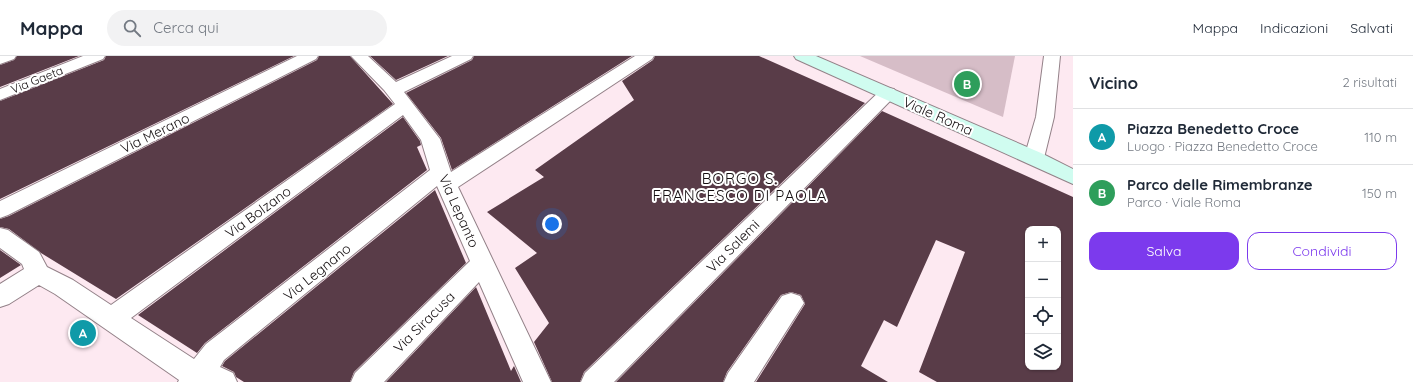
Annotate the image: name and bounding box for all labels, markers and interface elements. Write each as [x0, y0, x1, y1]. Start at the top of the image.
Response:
search box [107, 10, 387, 46]
text: Mappa [20, 16, 83, 40]
icon: search [121, 17, 143, 39]
text: Cerca qui [153, 18, 219, 37]
text: Mappa [1193, 19, 1238, 37]
text: Indicazioni [1260, 19, 1328, 37]
text: Salvati [1350, 19, 1393, 37]
street label: Via Gaeta [9, 62, 65, 97]
pin: B [954, 69, 980, 99]
text: Vicino [1089, 72, 1138, 93]
text: 2 risultati [1343, 74, 1397, 90]
street label: Viale Roma [900, 93, 976, 139]
street label: Via Merano [118, 109, 192, 157]
text: Piazza Benedetto Croce [1127, 119, 1299, 138]
text: A [1098, 129, 1106, 145]
text: 110 m [1364, 129, 1397, 145]
text: Luogo · Piazza Benedetto Croce [1127, 138, 1318, 154]
district label: BORGO S. FRANCESCO DI PAOLA [652, 169, 828, 205]
street label: Via Lepanto [435, 172, 483, 250]
text: Parco delle Rimembranze [1127, 175, 1313, 194]
street label: Via Bolzano [222, 182, 294, 242]
text: B [1098, 185, 1106, 201]
text: 150 m [1362, 185, 1397, 201]
text: Parco · Viale Roma [1127, 194, 1241, 210]
your location [542, 214, 562, 234]
street label: Via Salemi [703, 216, 763, 276]
map controls [1025, 226, 1061, 370]
button: + [1025, 226, 1061, 262]
button: Salva [1089, 232, 1239, 270]
button: Condividi [1247, 232, 1397, 270]
street label: Via Legnano [280, 239, 354, 305]
button: − [1025, 262, 1061, 298]
street label: Via Siracusa [390, 288, 458, 356]
button: locate [1025, 298, 1061, 334]
pin: A [70, 318, 96, 348]
button: layers [1025, 334, 1061, 370]

